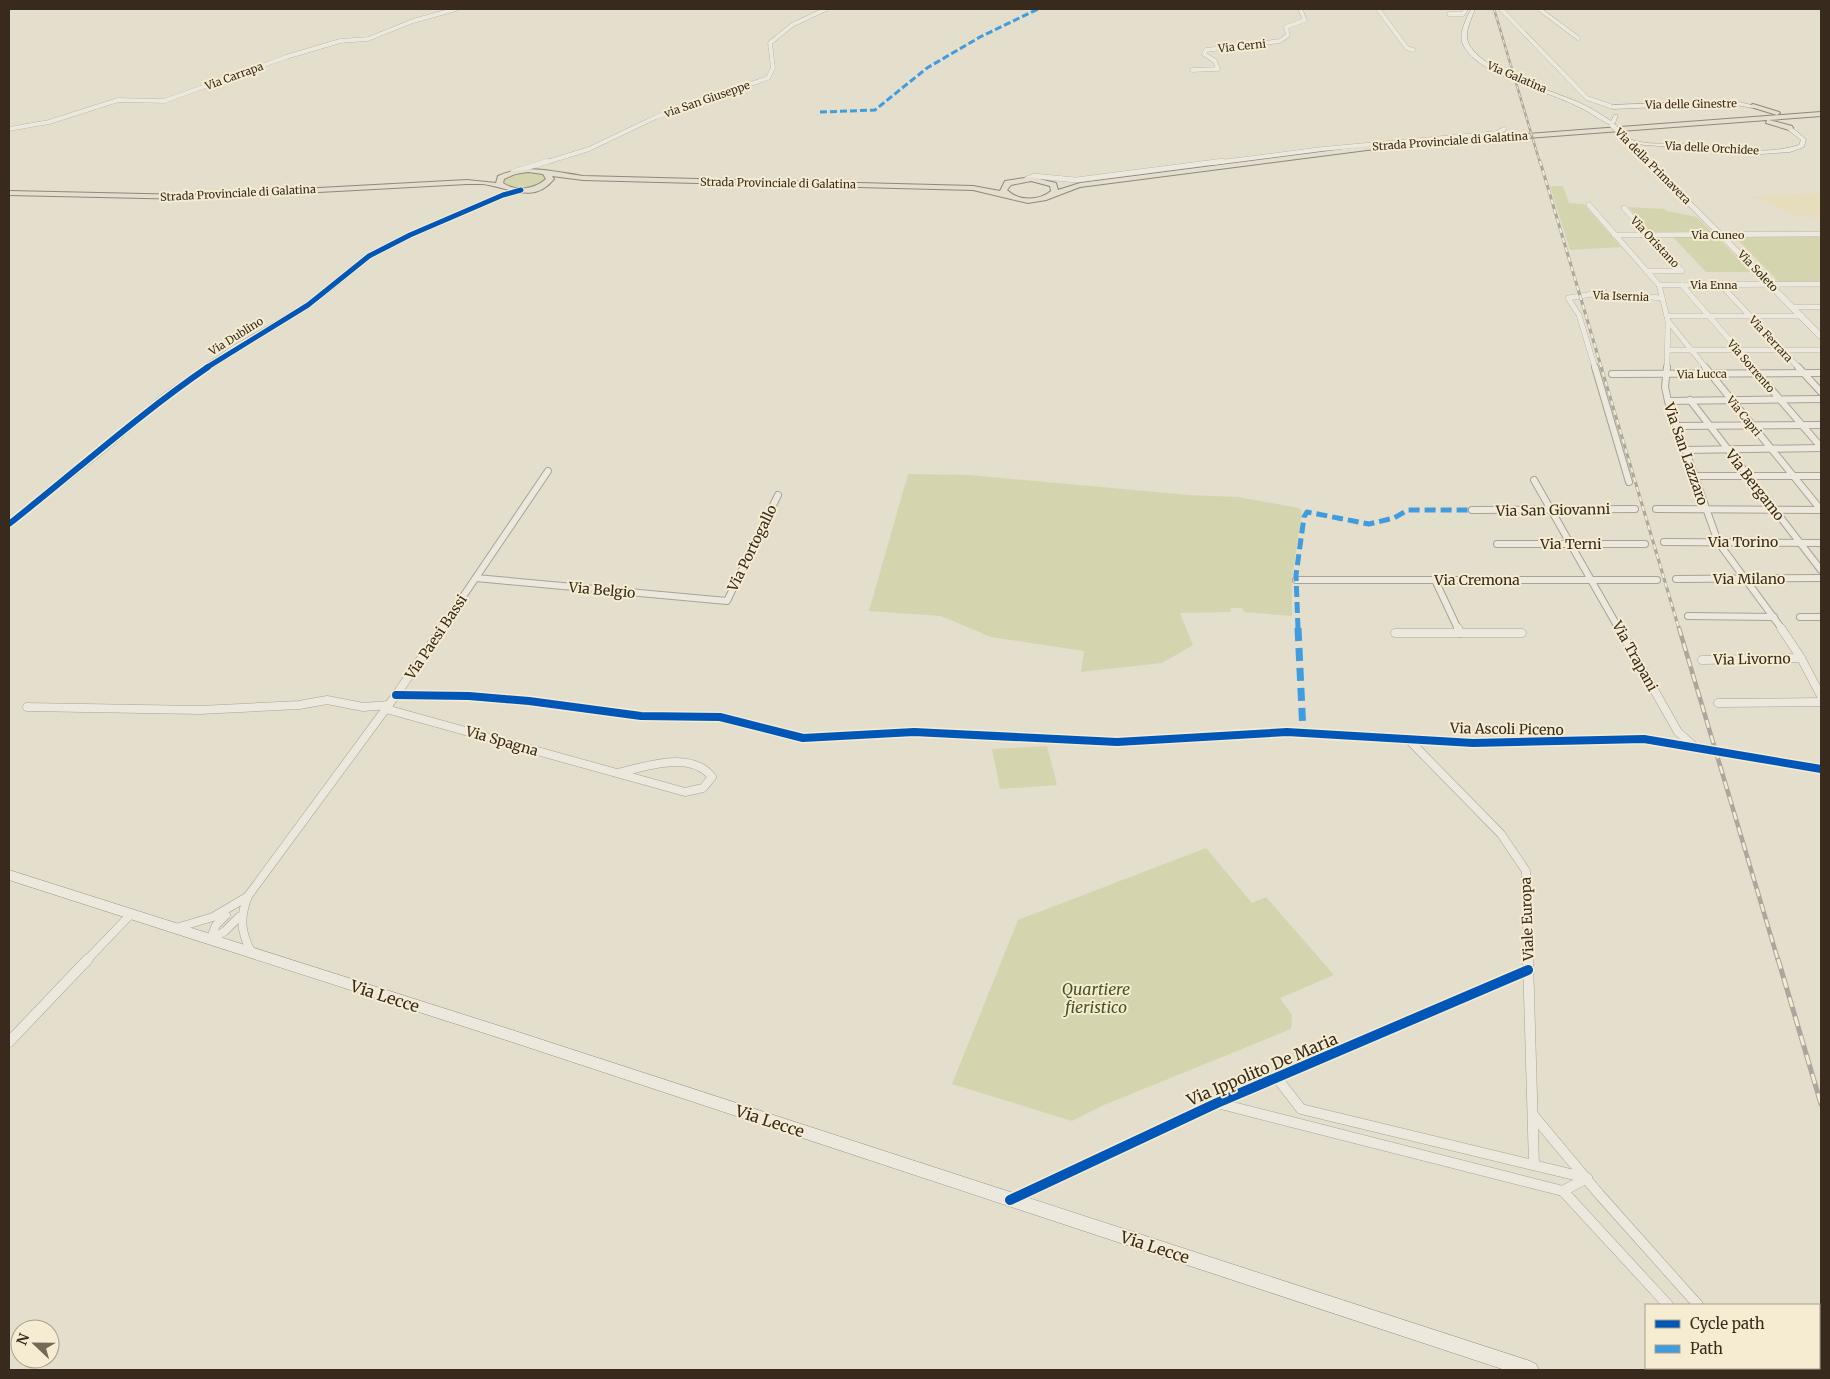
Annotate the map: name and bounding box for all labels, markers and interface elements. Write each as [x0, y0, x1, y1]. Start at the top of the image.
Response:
street label: Via Cerni [1216, 36, 1267, 56]
street label: Via Galatina [1484, 58, 1549, 96]
street label: Via Carrapa [202, 59, 265, 93]
street label: via San Giuseppe [661, 78, 752, 121]
street label: Via delle Ginestre [1644, 96, 1737, 112]
street label: Via della Primavera [1611, 124, 1694, 207]
street label: Strada Provinciale di Galatina [1372, 129, 1528, 153]
street label: Via delle Orchidee [1664, 138, 1760, 157]
street label: Strada Provinciale di Galatina [700, 175, 856, 191]
street label: Strada Provinciale di Galatina [160, 182, 316, 204]
street label: Via Oristano [1627, 213, 1683, 271]
street label: Via Cuneo [1691, 228, 1745, 242]
street label: Via Soleto [1734, 247, 1781, 295]
street label: Via Enna [1690, 278, 1737, 292]
street label: Via Isernia [1592, 288, 1649, 304]
street label: Via Ferrara [1745, 312, 1796, 365]
street label: Via Dublino [205, 313, 266, 359]
street label: Via Sorrento [1724, 336, 1778, 396]
street label: Via Lucca [1676, 367, 1727, 381]
street label: Via Capri [1723, 392, 1765, 439]
street label: Via San Lazzaro [1660, 400, 1712, 508]
street label: Via Bergamo [1721, 445, 1788, 524]
street label: Via San Giovanni [1495, 500, 1611, 520]
street label: Via Portogallo [723, 502, 781, 595]
street label: Via Torino [1707, 533, 1778, 551]
street label: Via Terni [1539, 535, 1602, 553]
street label: Via Milano [1712, 570, 1785, 588]
street label: Via Cremona [1433, 571, 1520, 589]
street label: Via Belgio [567, 578, 636, 602]
street label: Via Paesi Bassi [400, 591, 471, 684]
street label: Via Trapani [1608, 617, 1662, 695]
street label: Via Livorno [1712, 649, 1791, 669]
street label: Via Ascoli Piceno [1449, 719, 1564, 739]
street label: Via Spagna [463, 722, 541, 760]
street label: Viale Europa [1517, 876, 1537, 962]
street label: Via Lecce [347, 975, 422, 1016]
park label: Quartiere fieristico [1062, 979, 1130, 1017]
street label: Via Ippolito De Maria [1183, 1028, 1341, 1110]
street label: Via Lecce [732, 1100, 807, 1141]
street label: Via Lecce [1117, 1226, 1192, 1267]
legend [1645, 1304, 1820, 1369]
text: Cycle path [1690, 1314, 1765, 1333]
north arrow [10, 1319, 60, 1369]
text: N [13, 1331, 33, 1348]
text: Path [1690, 1339, 1723, 1358]

